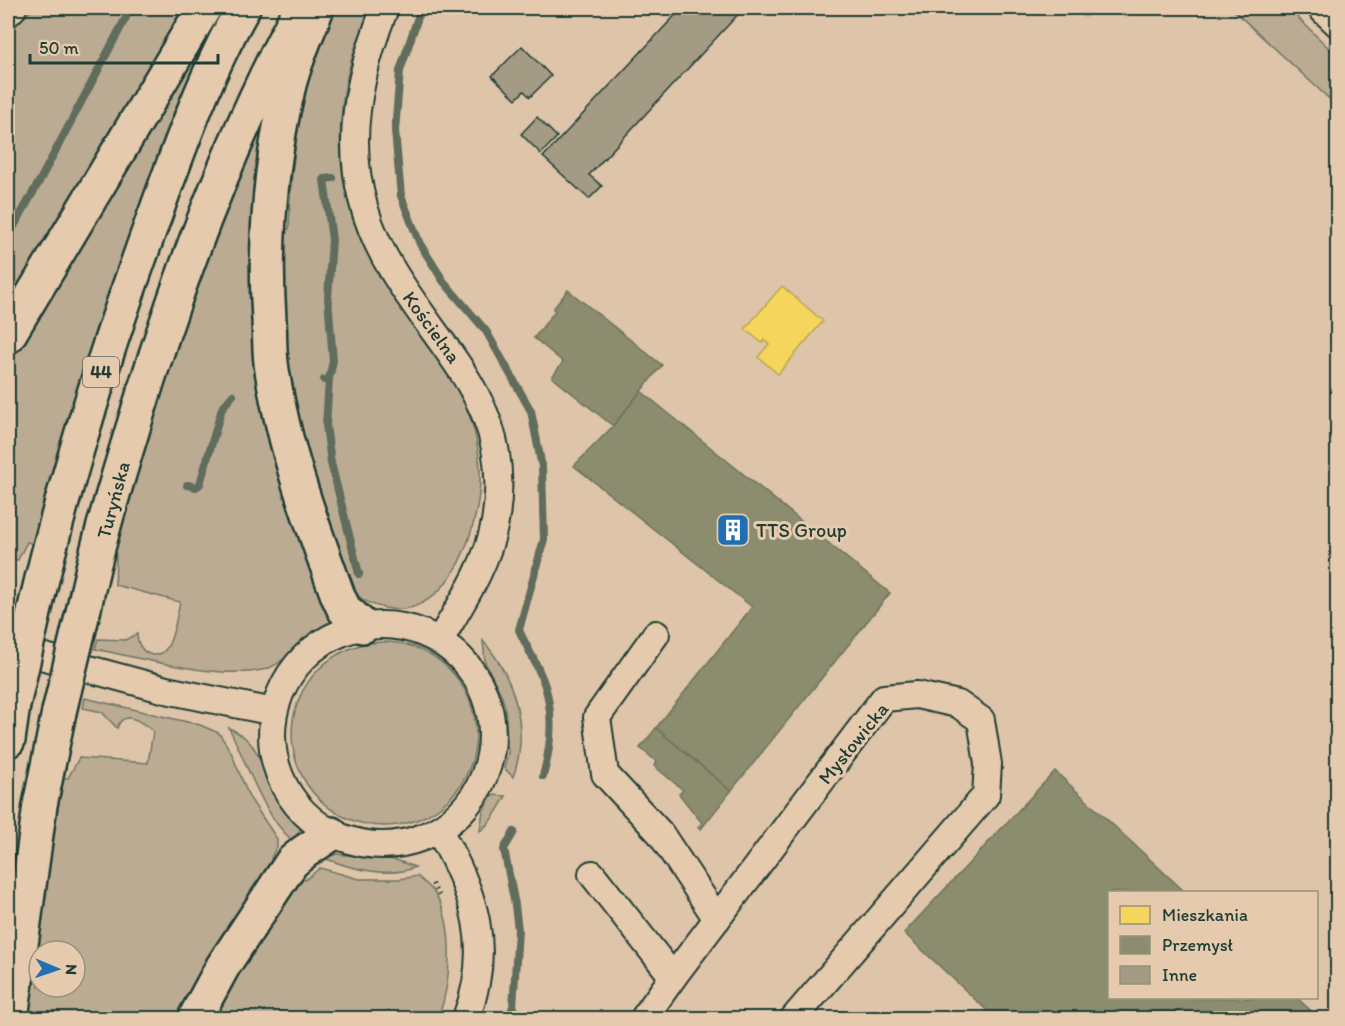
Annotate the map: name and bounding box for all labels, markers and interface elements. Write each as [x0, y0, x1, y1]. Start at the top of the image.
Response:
scale bar [30, 27, 218, 65]
text: 50 m [39, 37, 79, 59]
street label: Kościelna [398, 286, 467, 368]
road number: 44 [83, 357, 119, 387]
street label: Turyńska [91, 459, 135, 541]
building icon: TTS Group [715, 512, 751, 548]
place label: TTS Group [756, 518, 847, 542]
street label: Mysłowicka [813, 697, 894, 789]
legend [1108, 891, 1318, 999]
text: Mieszkania [1162, 904, 1248, 926]
text: Przemysł [1162, 934, 1233, 956]
north arrow [27, 939, 87, 999]
text: N [62, 964, 81, 975]
text: Inne [1162, 964, 1197, 986]

